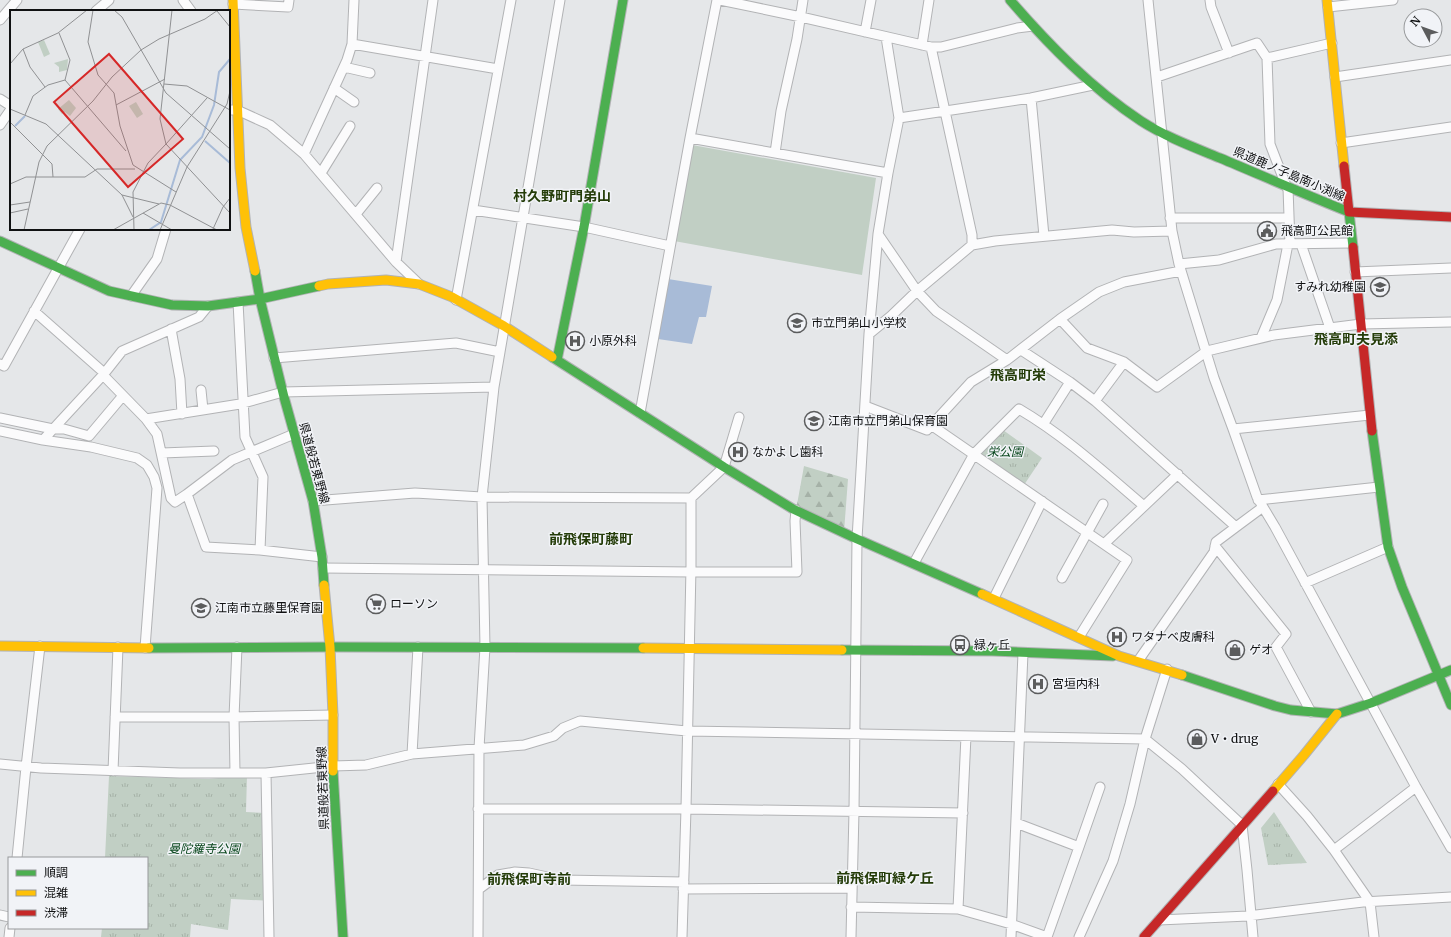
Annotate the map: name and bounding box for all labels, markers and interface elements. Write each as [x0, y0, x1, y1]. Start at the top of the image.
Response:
north arrow [1403, 8, 1443, 48]
inset map [10, 10, 230, 230]
text: N [1407, 13, 1424, 29]
street label: 県道鹿ノ子島南小渕線 [1231, 143, 1347, 204]
district label: 村久野町門弟山 [513, 187, 611, 205]
public building icon: 飛高町公民館 [1256, 220, 1278, 242]
place label: 飛高町公民館 [1281, 223, 1353, 238]
school or university icon: すみれ幼稚園 [1369, 276, 1391, 298]
place label: すみれ幼稚園 [1294, 279, 1366, 294]
school or university icon: 市立門弟山小学校 [786, 312, 808, 334]
place label: 市立門弟山小学校 [811, 315, 907, 330]
hospital icon: 小原外科 [564, 330, 586, 352]
district label: 飛高町夫見添 [1314, 330, 1398, 348]
place label: 小原外科 [589, 333, 637, 348]
district label: 飛高町栄 [990, 366, 1046, 384]
school or university icon: 江南市立門弟山保育園 [803, 410, 825, 432]
place label: 江南市立門弟山保育園 [828, 413, 948, 428]
street label: 県道般若東野線 [296, 420, 333, 505]
hospital icon: なかよし歯科 [727, 441, 749, 463]
place label: なかよし歯科 [752, 444, 823, 459]
park label: 栄公園 [987, 444, 1025, 459]
district label: 前飛保町藤町 [549, 530, 633, 548]
supermarket icon: ローソン [365, 593, 387, 615]
place label: ローソン [390, 596, 438, 611]
school or university icon: 江南市立藤里保育園 [190, 597, 212, 619]
place label: 江南市立藤里保育園 [215, 600, 323, 615]
hospital icon: ワタナベ皮膚科 [1106, 626, 1128, 648]
place label: ワタナベ皮膚科 [1131, 629, 1215, 644]
bus stop icon: 緑ヶ丘 [949, 634, 971, 656]
place label: 緑ヶ丘 [974, 637, 1010, 652]
shop icon: ゲオ [1224, 639, 1246, 661]
place label: ゲオ [1249, 642, 1273, 657]
hospital icon: 宮垣内科 [1027, 673, 1049, 695]
place label: 宮垣内科 [1052, 676, 1100, 691]
shop icon: V・drug [1186, 728, 1208, 750]
place label: V・drug [1210, 731, 1259, 746]
street label: 県道般若東野線 [314, 746, 331, 830]
park label: 曼陀羅寺公園 [168, 841, 242, 856]
legend [8, 857, 148, 929]
text: 順調 [44, 865, 68, 880]
district label: 前飛保町緑ケ丘 [836, 869, 934, 887]
district label: 前飛保町寺前 [487, 870, 571, 888]
text: 混雑 [44, 885, 68, 900]
text: 渋滞 [44, 905, 68, 920]

